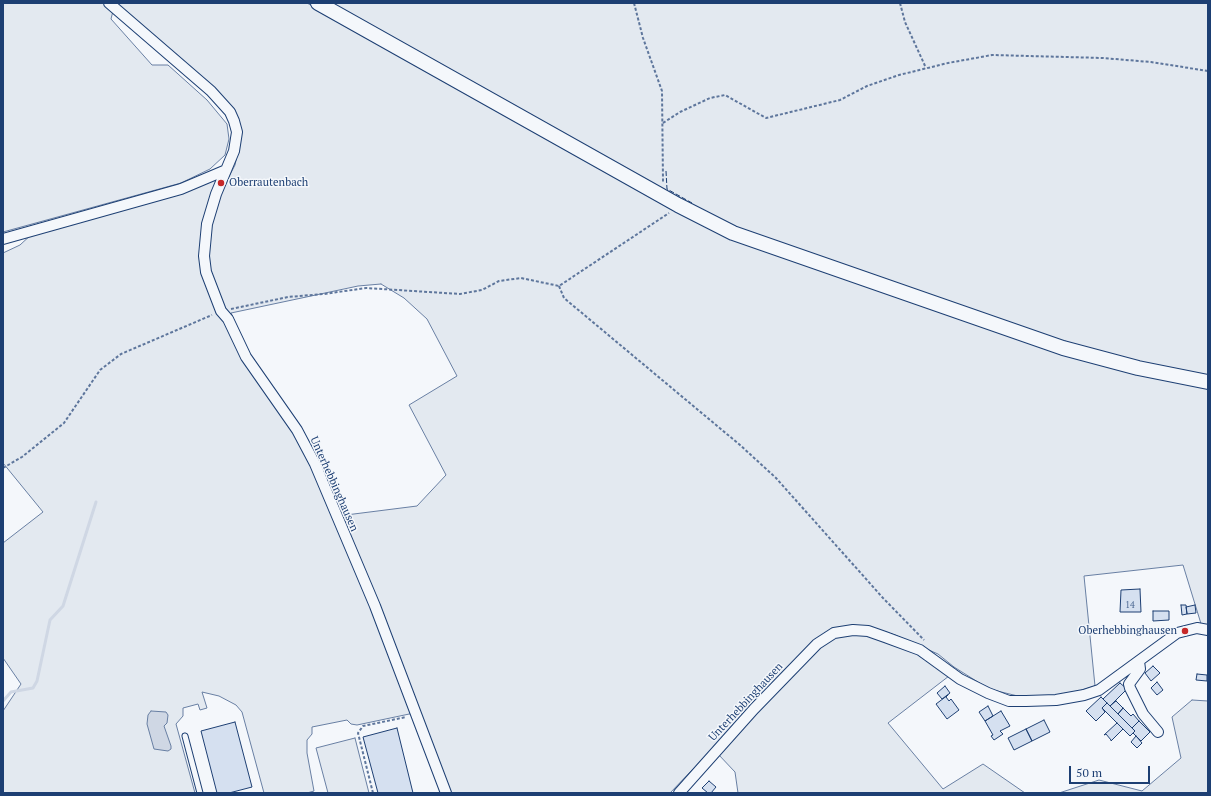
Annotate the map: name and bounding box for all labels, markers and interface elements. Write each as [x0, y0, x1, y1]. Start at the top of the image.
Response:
place label: Oberrautenbach [229, 176, 308, 190]
marker: Oberrautenbach [216, 178, 226, 188]
street label: Unterhebbinghausen [307, 434, 361, 534]
house number: 14 [1125, 600, 1135, 610]
place label: Oberhebbinghausen [1078, 624, 1177, 638]
marker: Oberhebbinghausen [1180, 626, 1190, 636]
street label: Unterhebbinghausen [706, 660, 786, 744]
scale bar [1071, 758, 1152, 784]
text: 50 m [1076, 765, 1102, 780]

